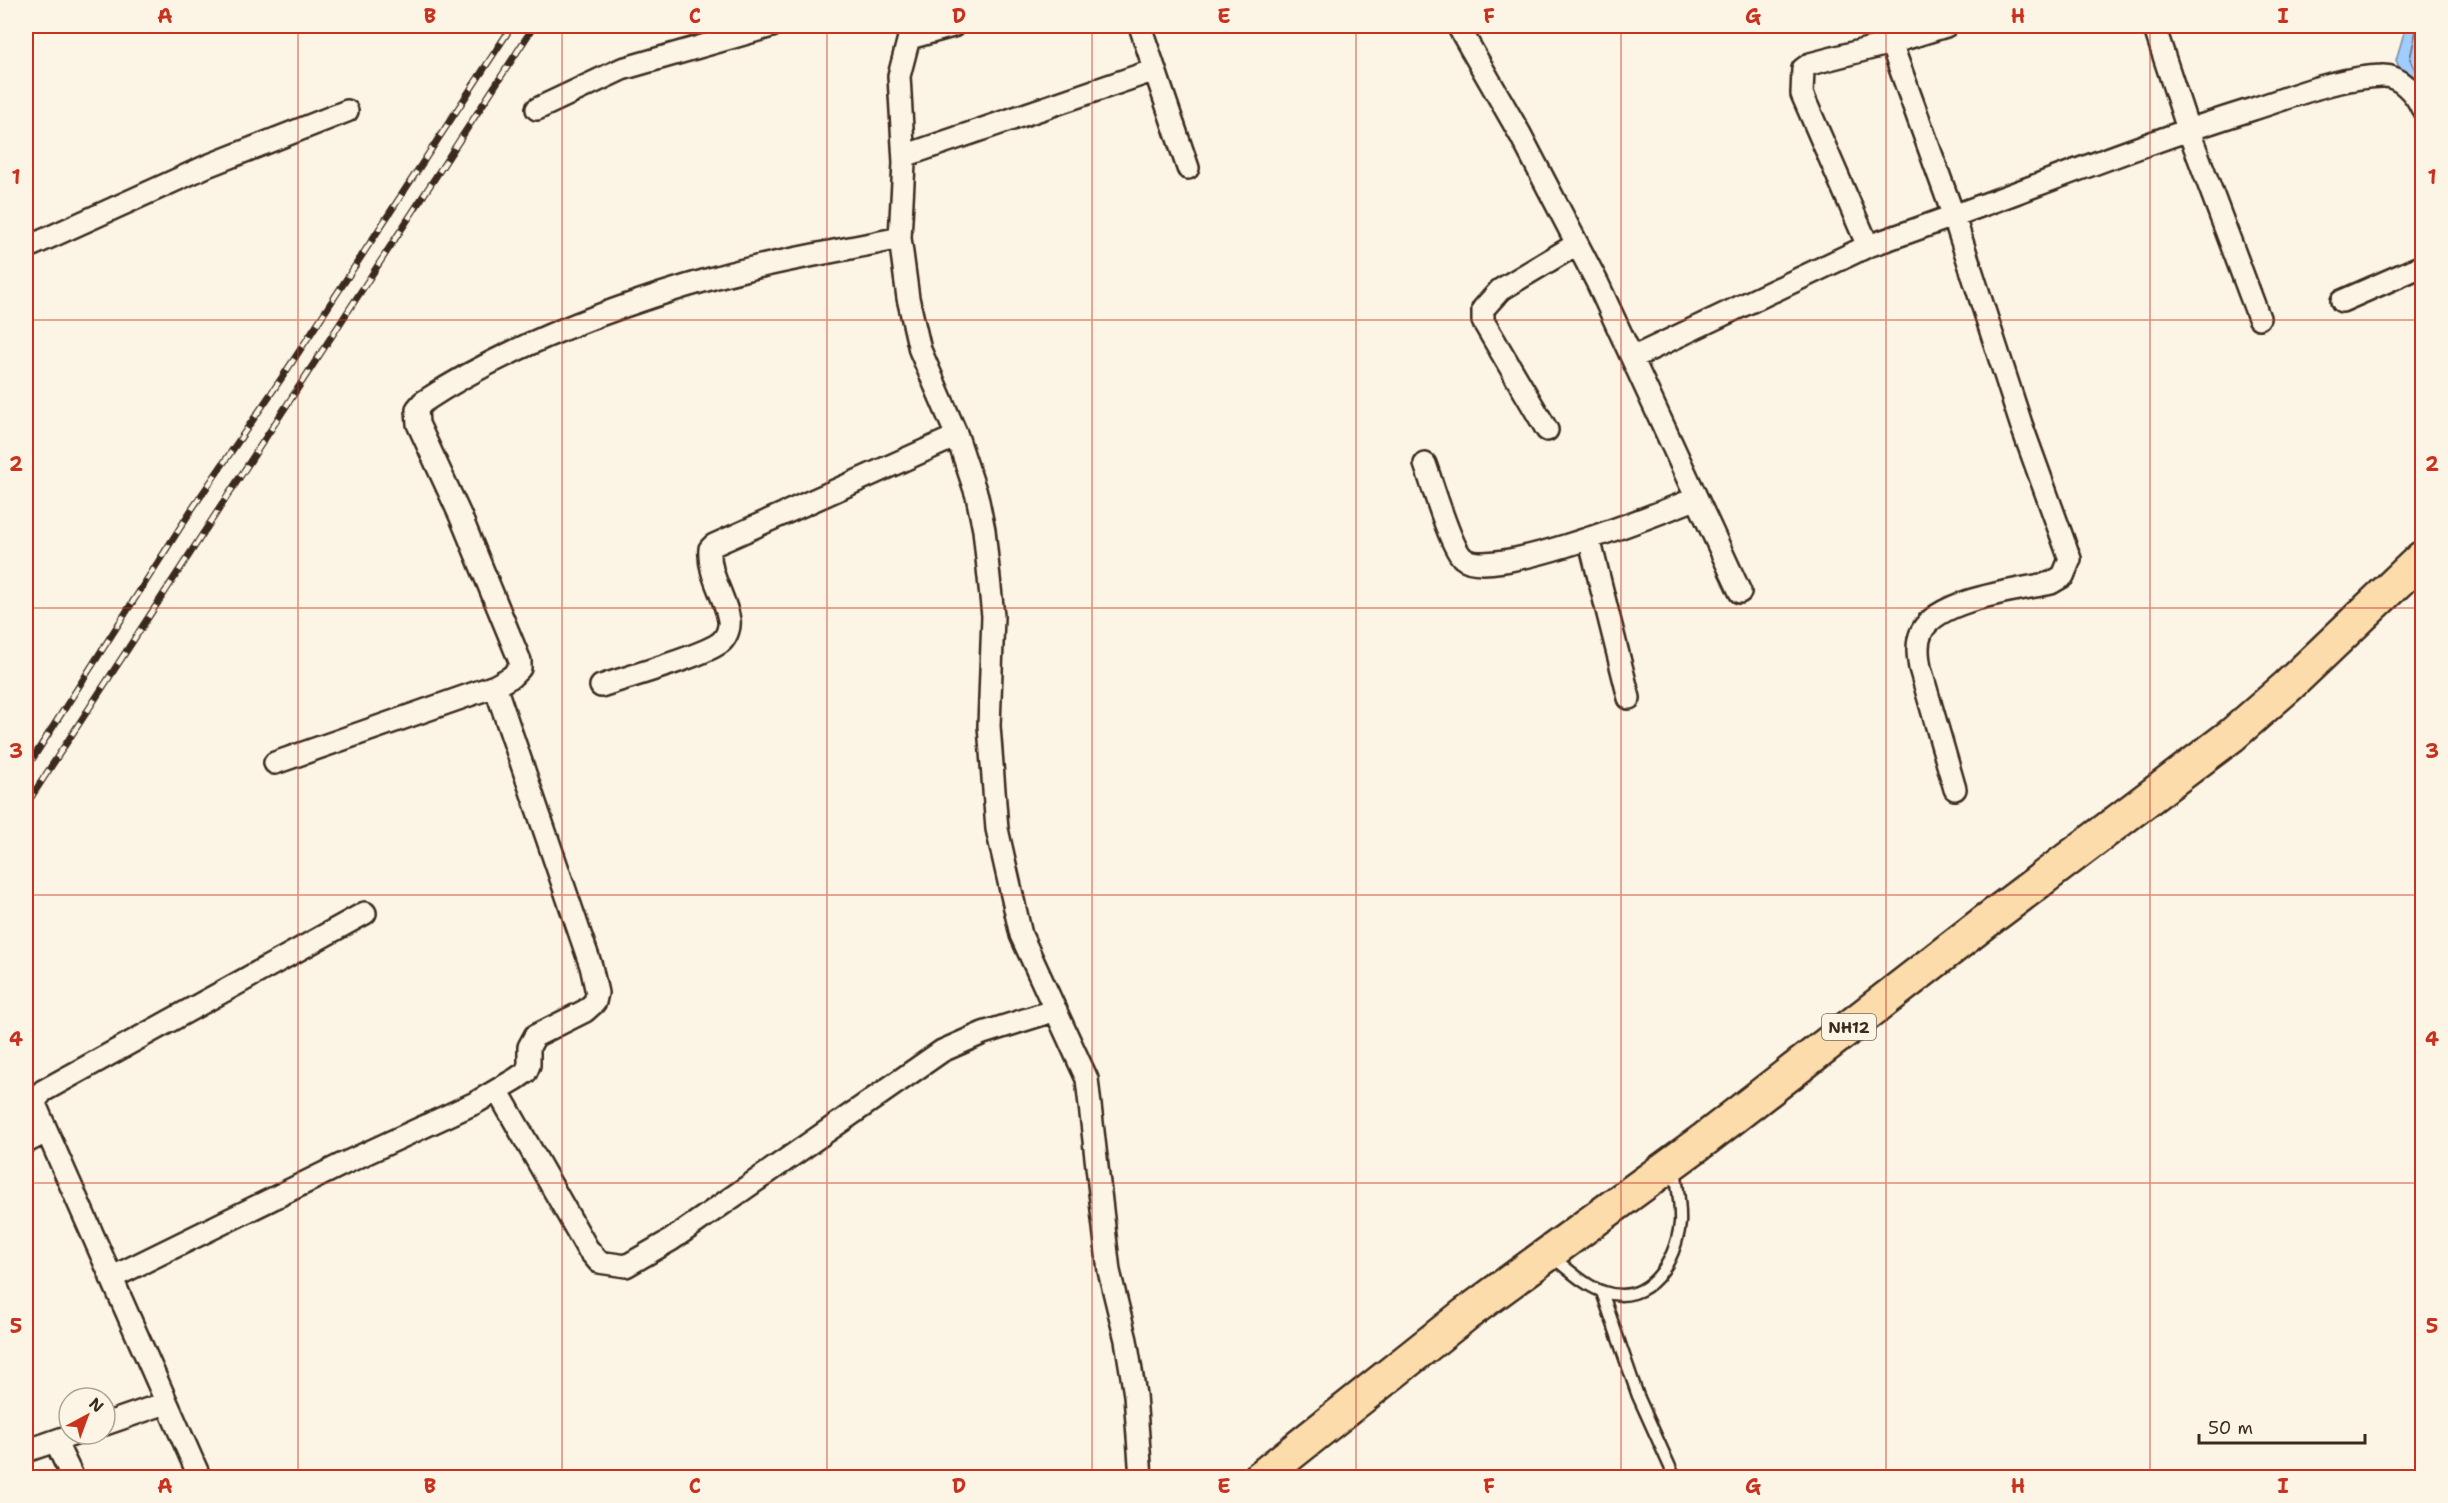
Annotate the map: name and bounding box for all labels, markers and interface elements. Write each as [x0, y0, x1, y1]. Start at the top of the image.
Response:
text: A [157, 3, 173, 29]
text: B [424, 3, 436, 29]
text: C [689, 3, 701, 29]
text: D [952, 3, 966, 29]
text: E [1217, 3, 1231, 29]
text: F [1483, 3, 1495, 29]
text: G [1745, 3, 1761, 29]
text: H [2011, 3, 2025, 29]
text: I [2277, 3, 2289, 29]
text: 1 [11, 164, 21, 190]
text: 1 [2427, 164, 2437, 190]
text: 2 [9, 451, 23, 477]
text: 2 [2425, 451, 2439, 477]
text: 3 [9, 738, 23, 764]
text: 3 [2425, 738, 2439, 764]
road number: NH12 [1822, 1014, 1876, 1040]
text: 4 [9, 1026, 23, 1052]
text: 4 [2425, 1026, 2439, 1052]
text: 5 [10, 1313, 22, 1339]
text: 5 [2426, 1313, 2438, 1339]
north arrow [57, 1386, 117, 1446]
text: N [85, 1393, 108, 1417]
scale bar [2199, 1407, 2366, 1445]
text: 50 m [2208, 1416, 2253, 1440]
text: A [157, 1473, 173, 1499]
text: B [424, 1473, 436, 1499]
text: C [689, 1473, 701, 1499]
text: D [952, 1473, 966, 1499]
text: E [1217, 1473, 1231, 1499]
text: F [1483, 1473, 1495, 1499]
text: G [1745, 1473, 1761, 1499]
text: H [2011, 1473, 2025, 1499]
text: I [2277, 1473, 2289, 1499]

